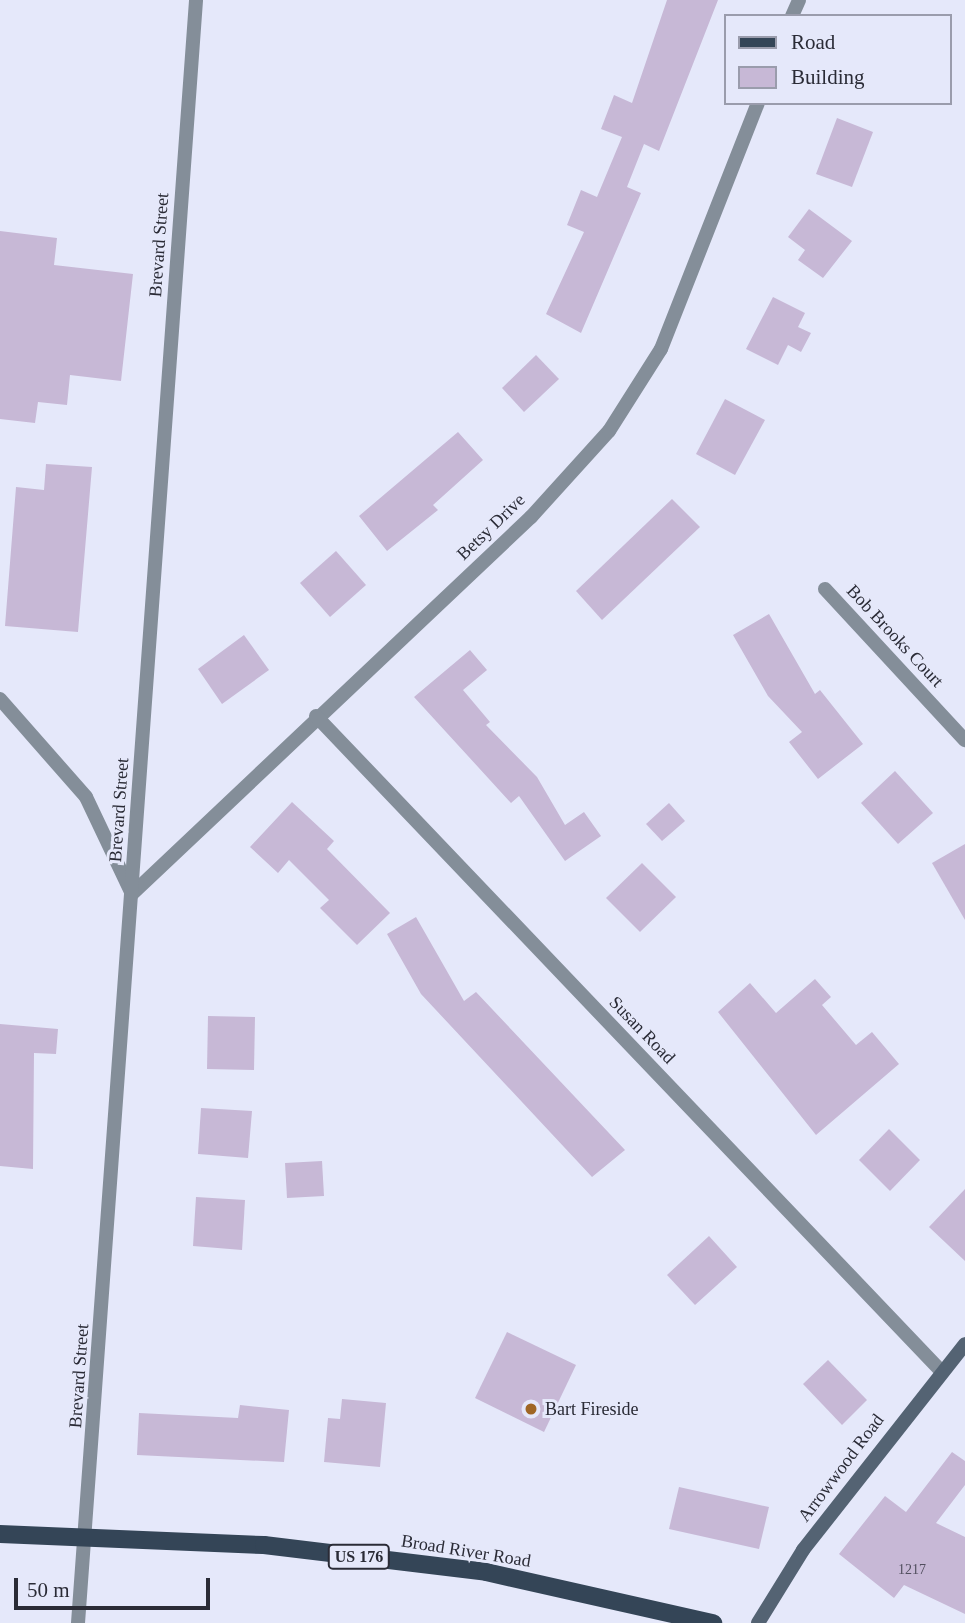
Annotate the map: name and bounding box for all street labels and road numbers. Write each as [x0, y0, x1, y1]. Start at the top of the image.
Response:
street label: Brevard Street [145, 192, 173, 298]
street label: Betsy Drive [452, 489, 530, 565]
street label: Bob Brooks Court [842, 580, 948, 692]
street label: Brevard Street [105, 757, 133, 863]
street label: Susan Road [605, 992, 679, 1068]
street label: Brevard Street [65, 1323, 93, 1429]
street label: Arrowwood Road [793, 1410, 889, 1526]
street label: Broad River Road [400, 1530, 532, 1572]
road number: US 176 [328, 1544, 390, 1569]

